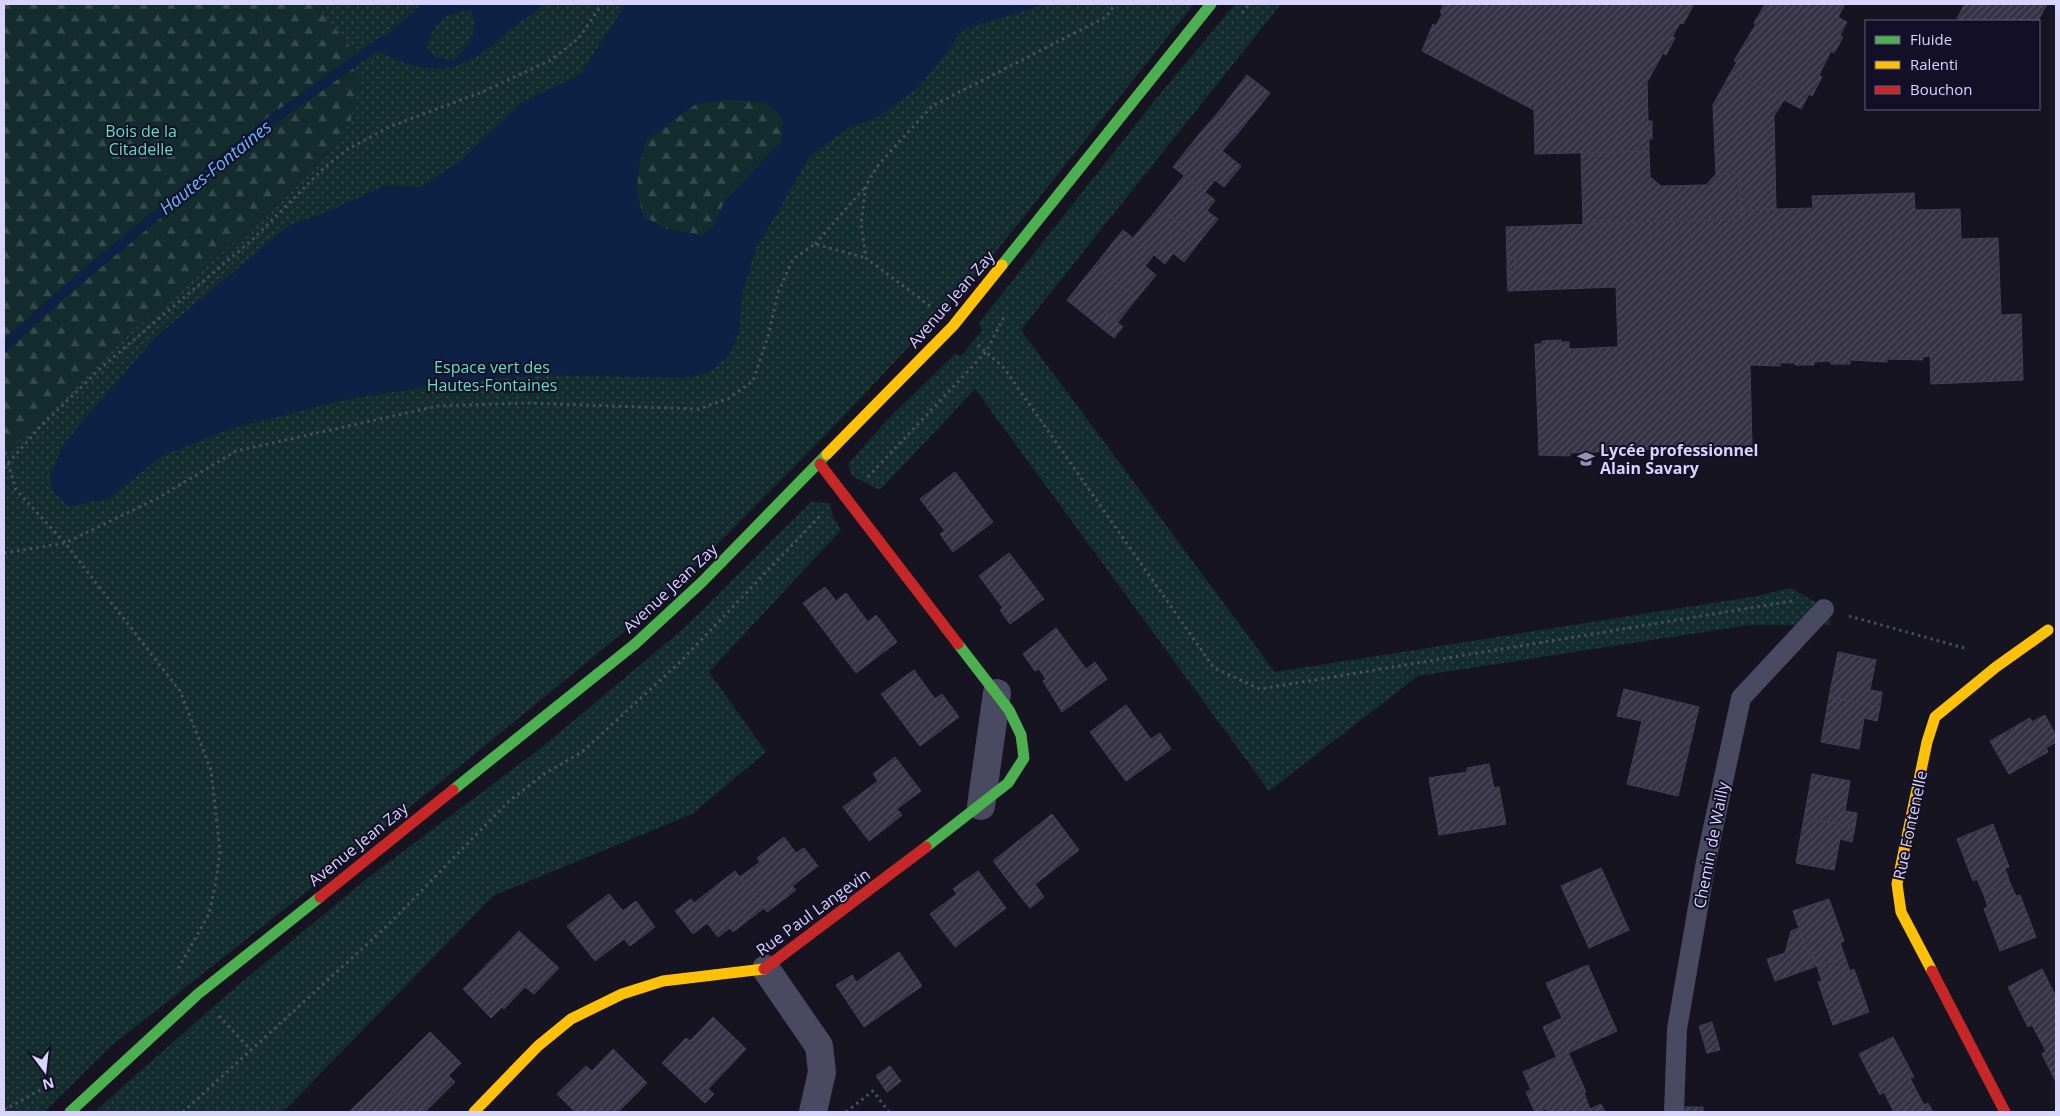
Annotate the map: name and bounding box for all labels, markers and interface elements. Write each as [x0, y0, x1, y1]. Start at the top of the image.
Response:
legend [1865, 20, 2040, 110]
text: Fluide [1910, 29, 1952, 49]
text: Ralenti [1910, 54, 1958, 74]
text: Bouchon [1910, 79, 1973, 99]
water label: Hautes-Fontaines [154, 114, 276, 220]
park label: Bois de la Citadelle [105, 120, 177, 160]
street label: Avenue Jean Zay [903, 245, 1000, 352]
park label: Espace vert des Hautes-Fontaines [427, 356, 557, 396]
place label: Lycée professionnel Alain Savary [1600, 439, 1758, 479]
school or university icon: Lycée professionnel Alain Savary [1576, 449, 1596, 469]
street label: Avenue Jean Zay [618, 538, 723, 638]
street label: Rue Fontenelle [1888, 768, 1932, 882]
street label: Chemin de Wailly [1688, 779, 1734, 910]
street label: Avenue Jean Zay [304, 796, 413, 891]
street label: Rue Paul Langevin [752, 863, 874, 961]
north arrow [20, 1046, 70, 1096]
text: N [41, 1073, 56, 1095]

